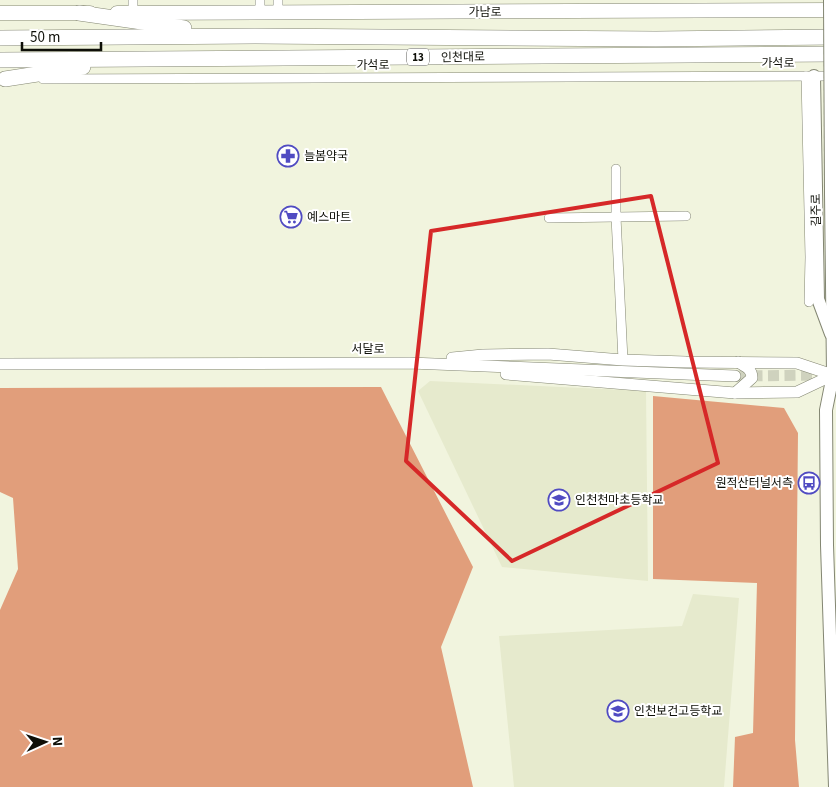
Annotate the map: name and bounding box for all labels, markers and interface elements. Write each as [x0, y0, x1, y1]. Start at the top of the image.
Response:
street label: 가남로 [468, 4, 502, 21]
scale bar [22, 20, 101, 52]
text: 50 m [30, 27, 60, 48]
road number: 13 [407, 48, 429, 66]
street label: 인천대로 [441, 49, 485, 66]
street label: 가석로 [761, 55, 795, 72]
street label: 가석로 [356, 57, 390, 74]
pharmacy icon: 늘봄약국 [276, 144, 300, 168]
place label: 늘봄약국 [304, 148, 348, 165]
street label: 길주로 [808, 193, 825, 227]
supermarket icon: 예스마트 [279, 205, 303, 229]
place label: 예스마트 [307, 209, 351, 226]
street label: 서달로 [351, 341, 385, 358]
bus stop icon: 원적산터널서측 [797, 471, 821, 495]
place label: 원적산터널서측 [716, 475, 793, 492]
school or university icon: 인천천마초등학교 [547, 488, 571, 512]
place label: 인천천마초등학교 [575, 492, 663, 509]
school or university icon: 인천보건고등학교 [606, 699, 630, 723]
place label: 인천보건고등학교 [634, 703, 722, 720]
north arrow [20, 717, 70, 767]
text: N [47, 736, 67, 747]

